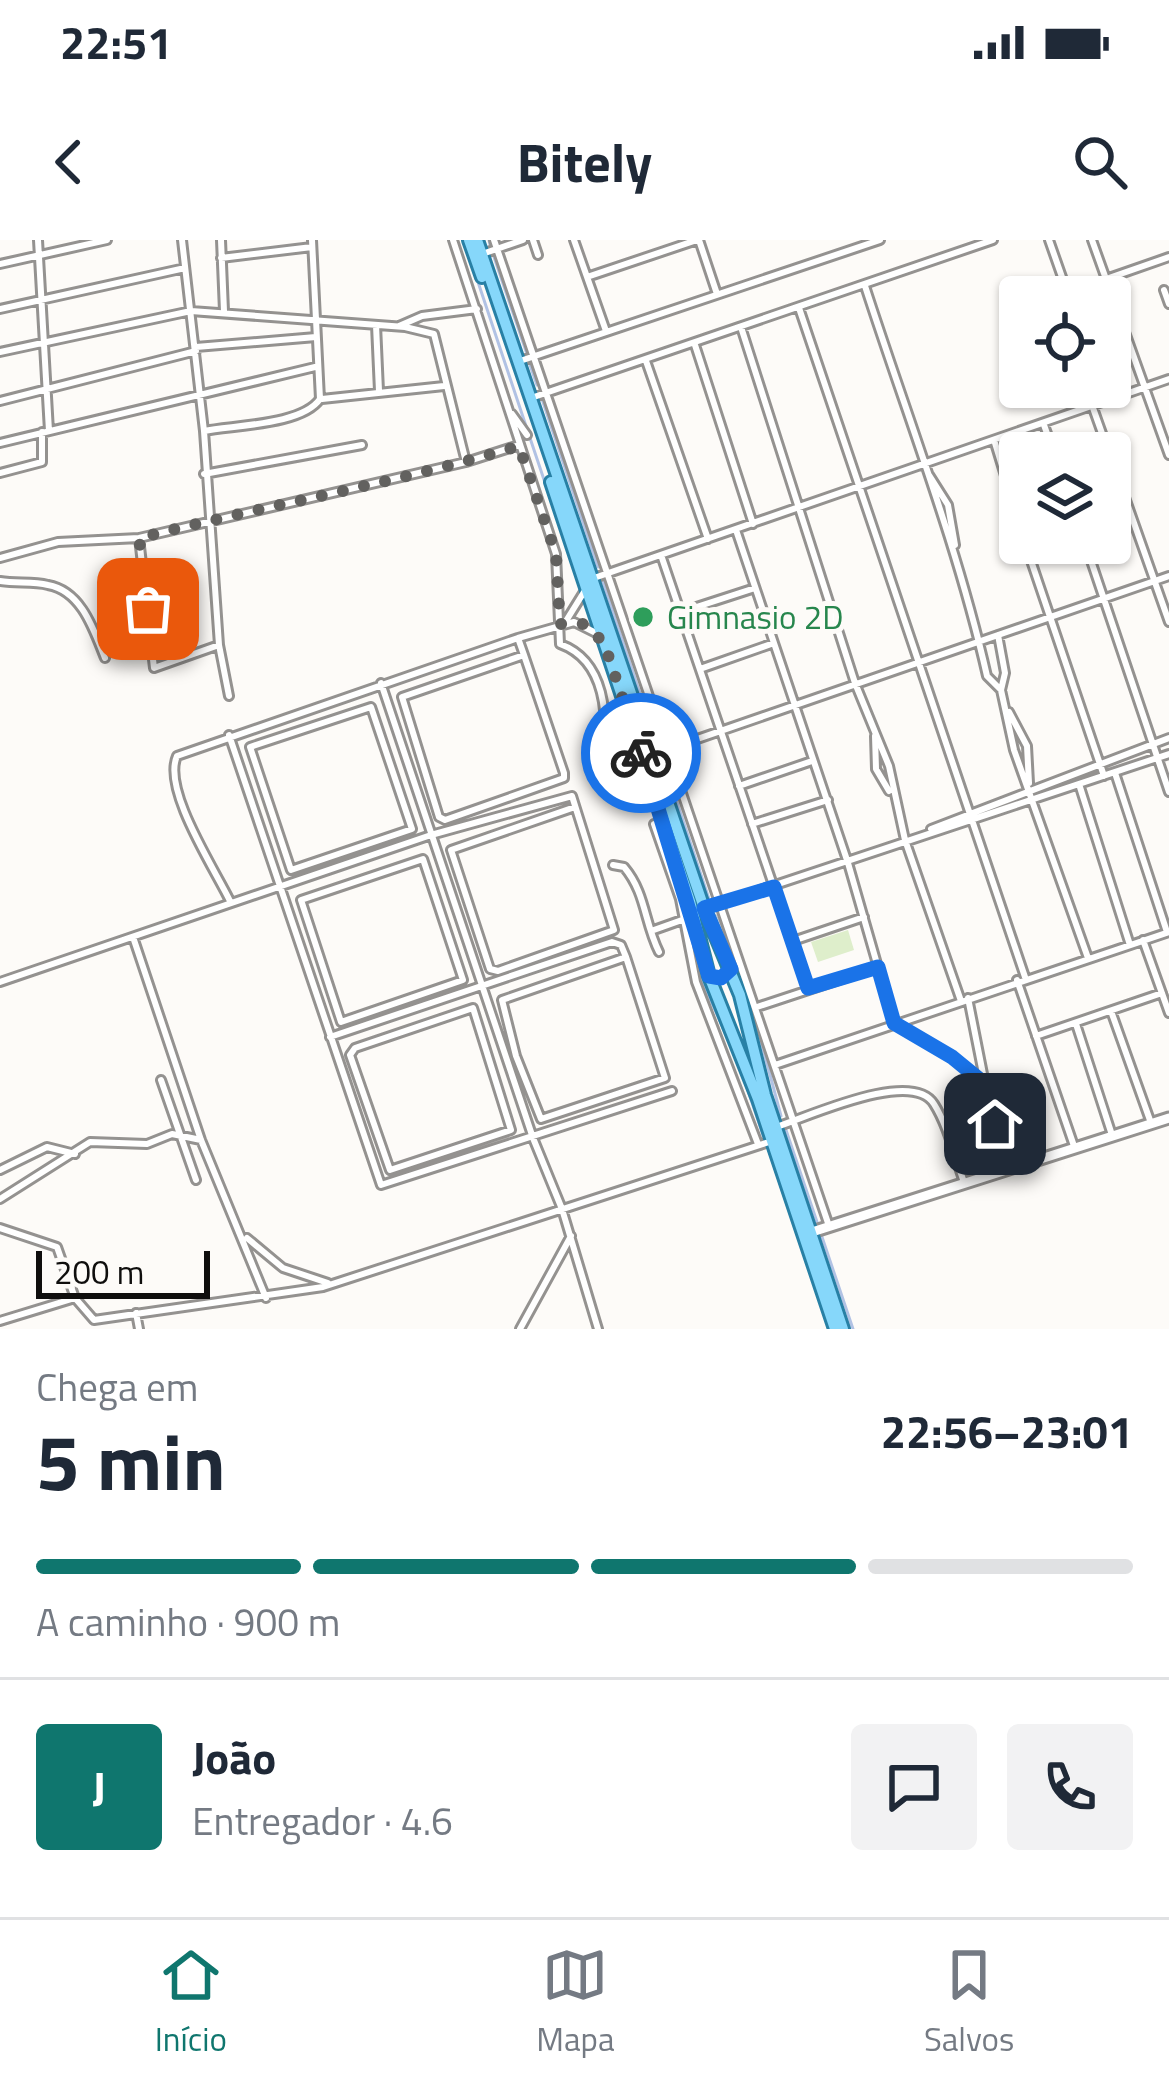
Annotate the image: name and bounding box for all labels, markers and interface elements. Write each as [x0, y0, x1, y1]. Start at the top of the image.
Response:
text: 22:51 [60, 8, 172, 76]
text: Bitely [517, 121, 652, 203]
icon: back [36, 129, 102, 195]
icon: search [1067, 129, 1133, 195]
map controls [999, 276, 1131, 564]
button: locate [999, 276, 1131, 408]
button: layers [999, 432, 1131, 564]
pin [97, 558, 199, 660]
icon: bag [115, 576, 181, 642]
place label: Gimnasio 2D [667, 592, 843, 642]
marker: Gimnasio 2D [630, 604, 656, 630]
courier [581, 693, 701, 813]
icon: bike [608, 720, 674, 786]
pin [944, 1073, 1046, 1175]
icon: home [962, 1091, 1028, 1157]
scale bar [36, 1245, 210, 1298]
text: 200 m [54, 1247, 144, 1297]
text: Chega em [36, 1357, 198, 1416]
text: 22:56–23:01 [881, 1397, 1133, 1465]
text: 5 min [36, 1402, 226, 1520]
text: A caminho · 900 m [36, 1592, 340, 1651]
text: João [192, 1723, 276, 1791]
button: chat [851, 1724, 977, 1850]
button: phone [1007, 1724, 1133, 1850]
text: J [92, 1753, 106, 1821]
text: Entregador · 4.6 [192, 1791, 453, 1850]
tab: Início [155, 1942, 227, 2064]
tab: Mapa [536, 1942, 614, 2064]
tab: Salvos [924, 1942, 1014, 2064]

